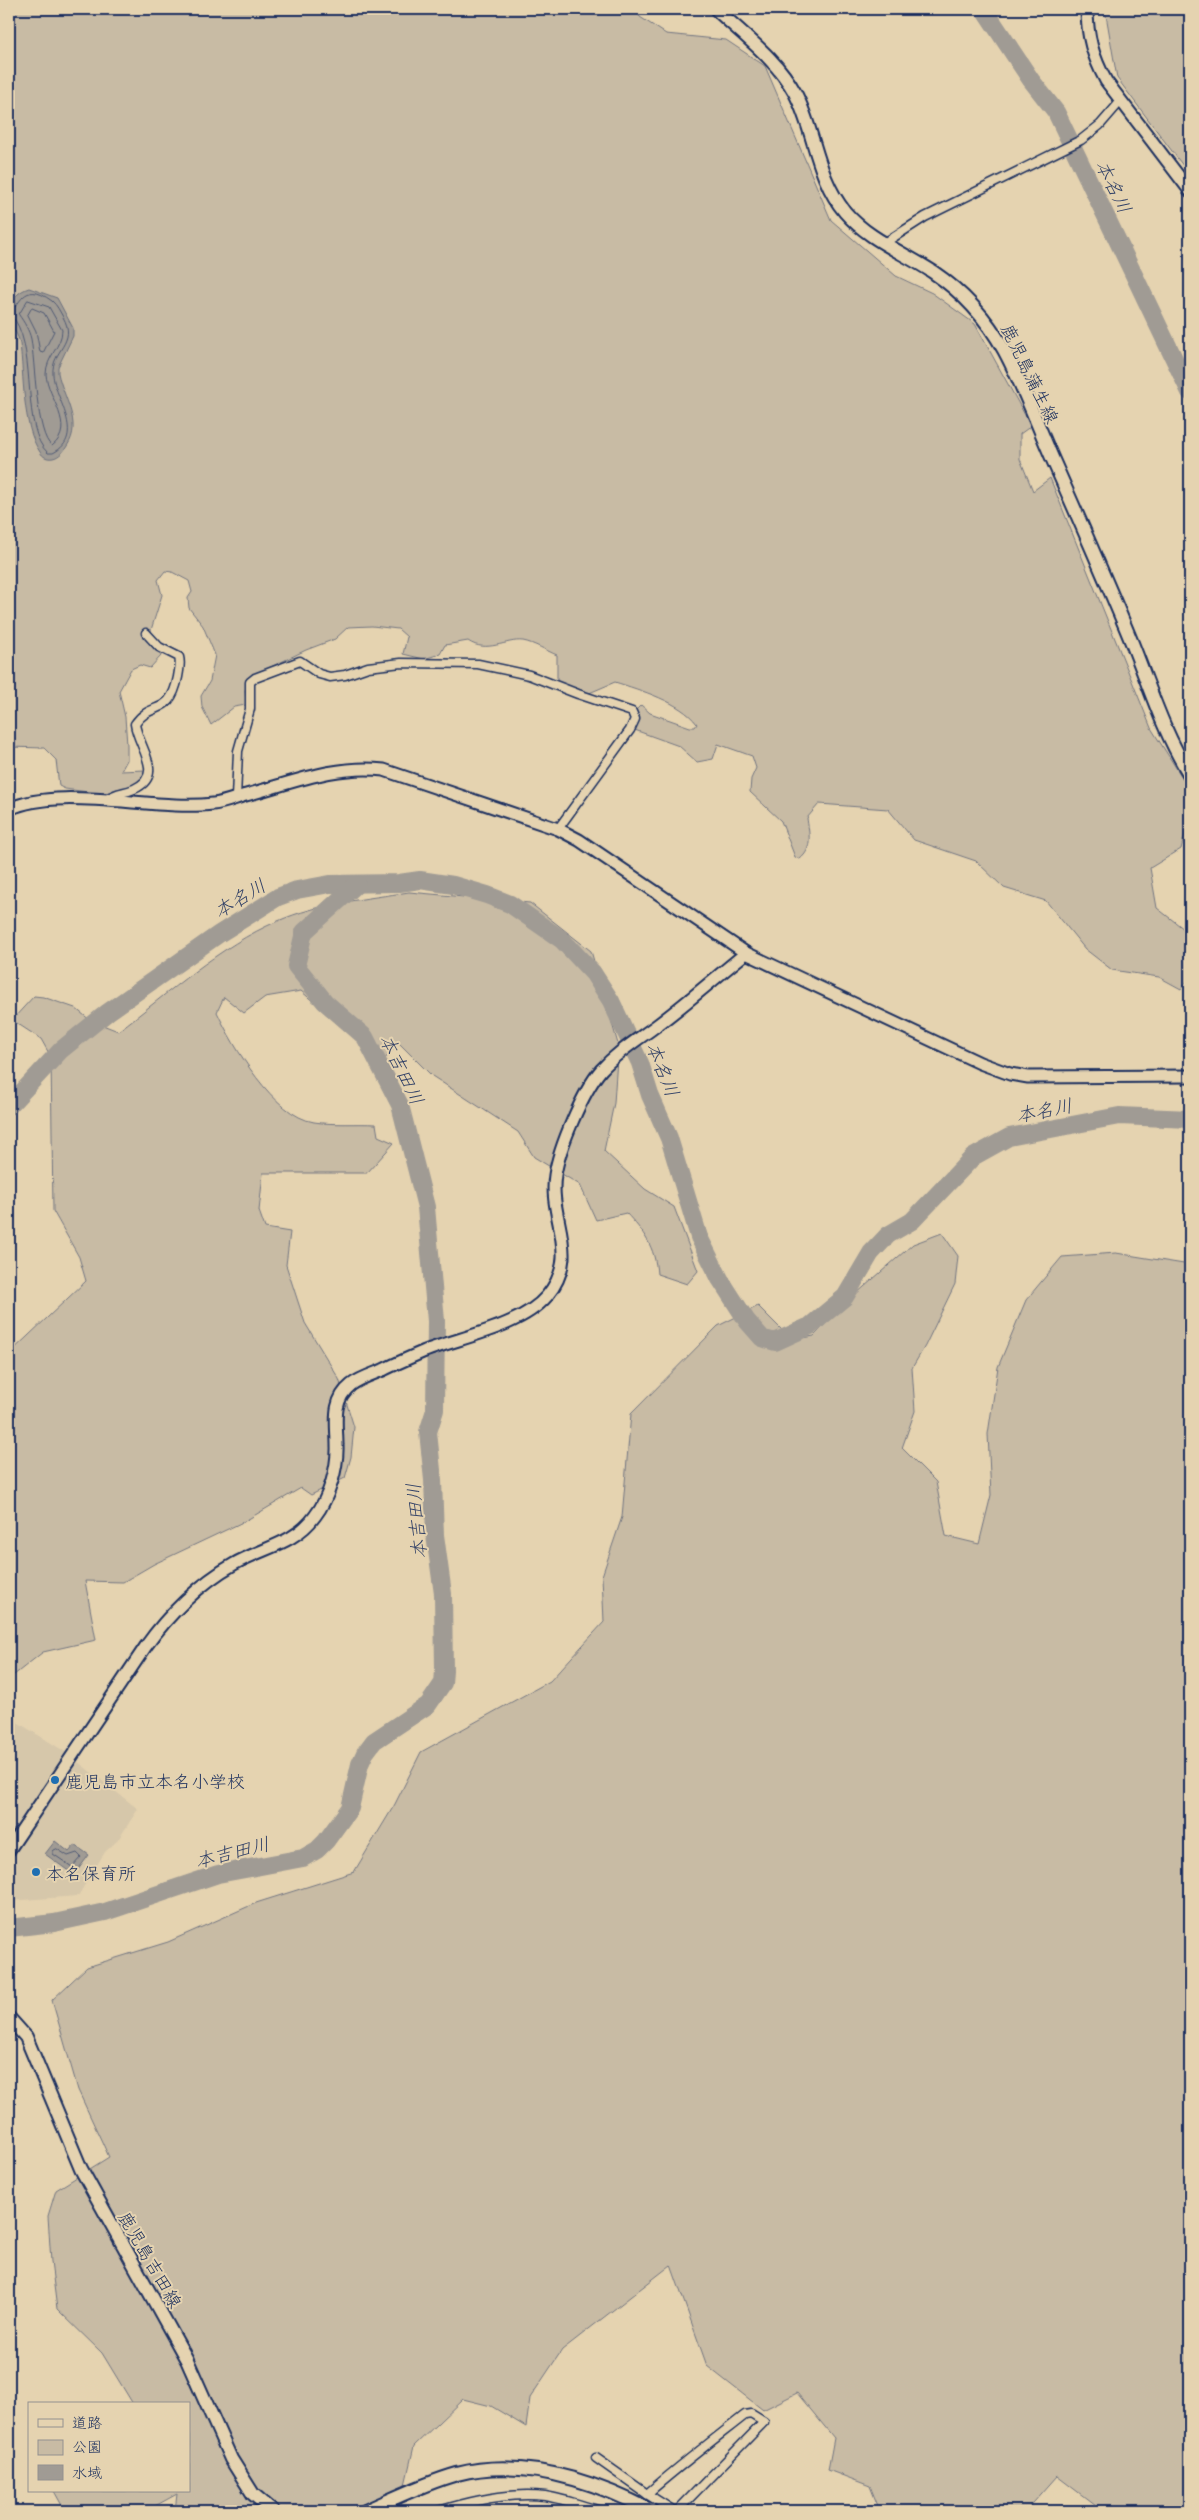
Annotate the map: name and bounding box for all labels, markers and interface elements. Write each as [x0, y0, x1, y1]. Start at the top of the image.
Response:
water label: 本名川 [1090, 154, 1140, 218]
street label: 鹿児島蒲生線 [995, 319, 1067, 427]
water label: 本名川 [207, 870, 271, 924]
water label: 本吉田川 [374, 1029, 432, 1109]
water label: 本名川 [640, 1037, 688, 1101]
water label: 本名川 [1013, 1090, 1075, 1128]
water label: 本吉田川 [398, 1482, 432, 1560]
place label: 鹿児島市立本名小学校 [65, 1767, 245, 1794]
marker: 鹿児島市立本名小学校 [49, 1774, 61, 1786]
water label: 本吉田川 [192, 1828, 272, 1874]
place label: 本名保育所 [46, 1859, 136, 1886]
marker: 本名保育所 [30, 1866, 42, 1878]
street label: 鹿児島吉田線 [112, 2205, 190, 2313]
legend [28, 2402, 190, 2492]
text: 道路 [72, 2410, 102, 2433]
text: 公園 [72, 2434, 102, 2457]
text: 水域 [72, 2460, 102, 2483]

